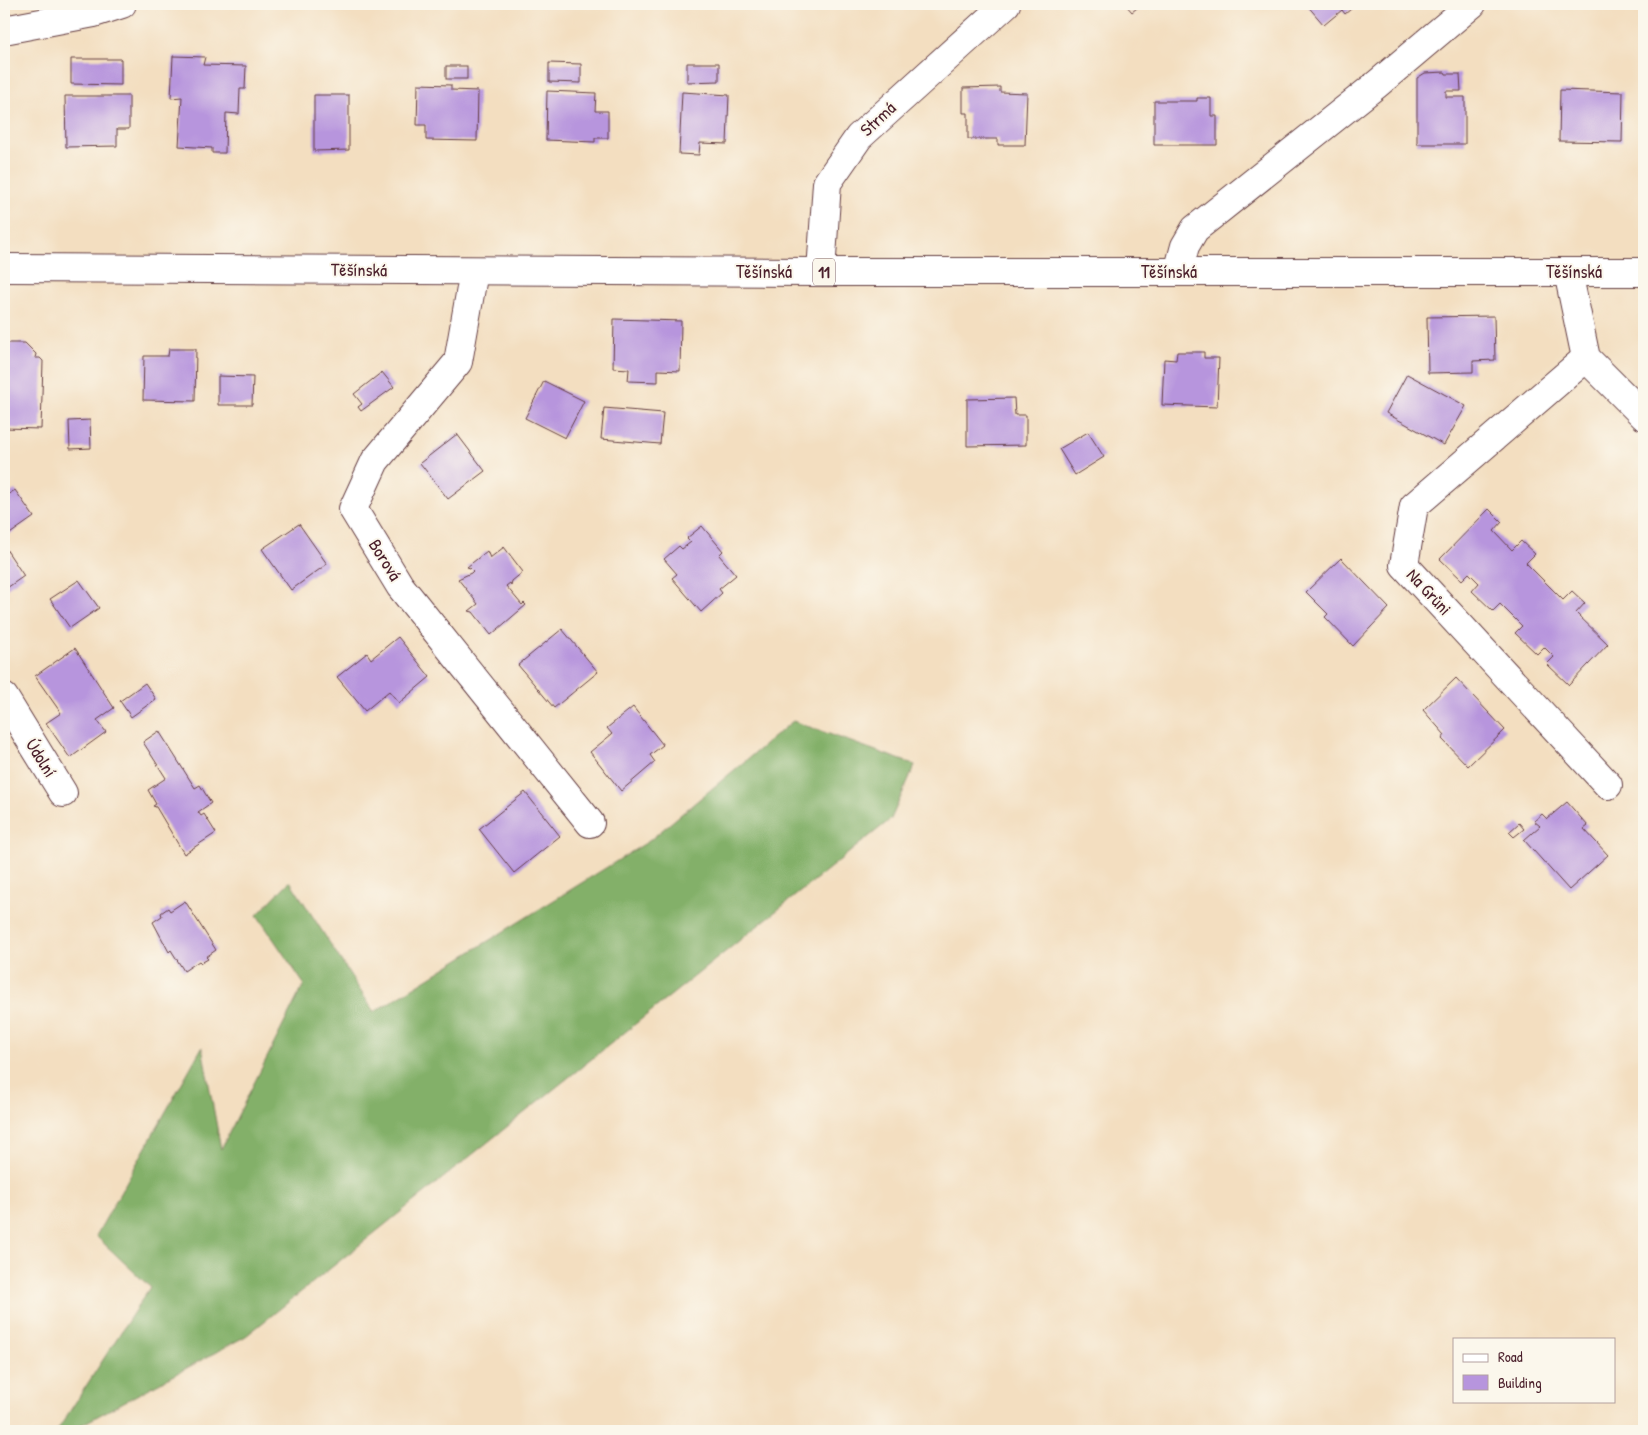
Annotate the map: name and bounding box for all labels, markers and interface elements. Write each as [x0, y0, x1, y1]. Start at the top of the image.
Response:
street label: Strmá [854, 96, 901, 142]
street label: Těšínská [331, 257, 387, 282]
road number: 11 [813, 258, 835, 286]
street label: Těšínská [736, 259, 792, 284]
street label: Těšínská [1141, 259, 1197, 284]
street label: Těšínská [1546, 259, 1602, 284]
street label: Borová [363, 534, 408, 585]
street label: Na Grůni [1401, 563, 1458, 621]
street label: Údolní [20, 734, 63, 782]
legend [1453, 1338, 1616, 1402]
text: Road [1498, 1346, 1523, 1367]
text: Building [1498, 1372, 1542, 1393]

